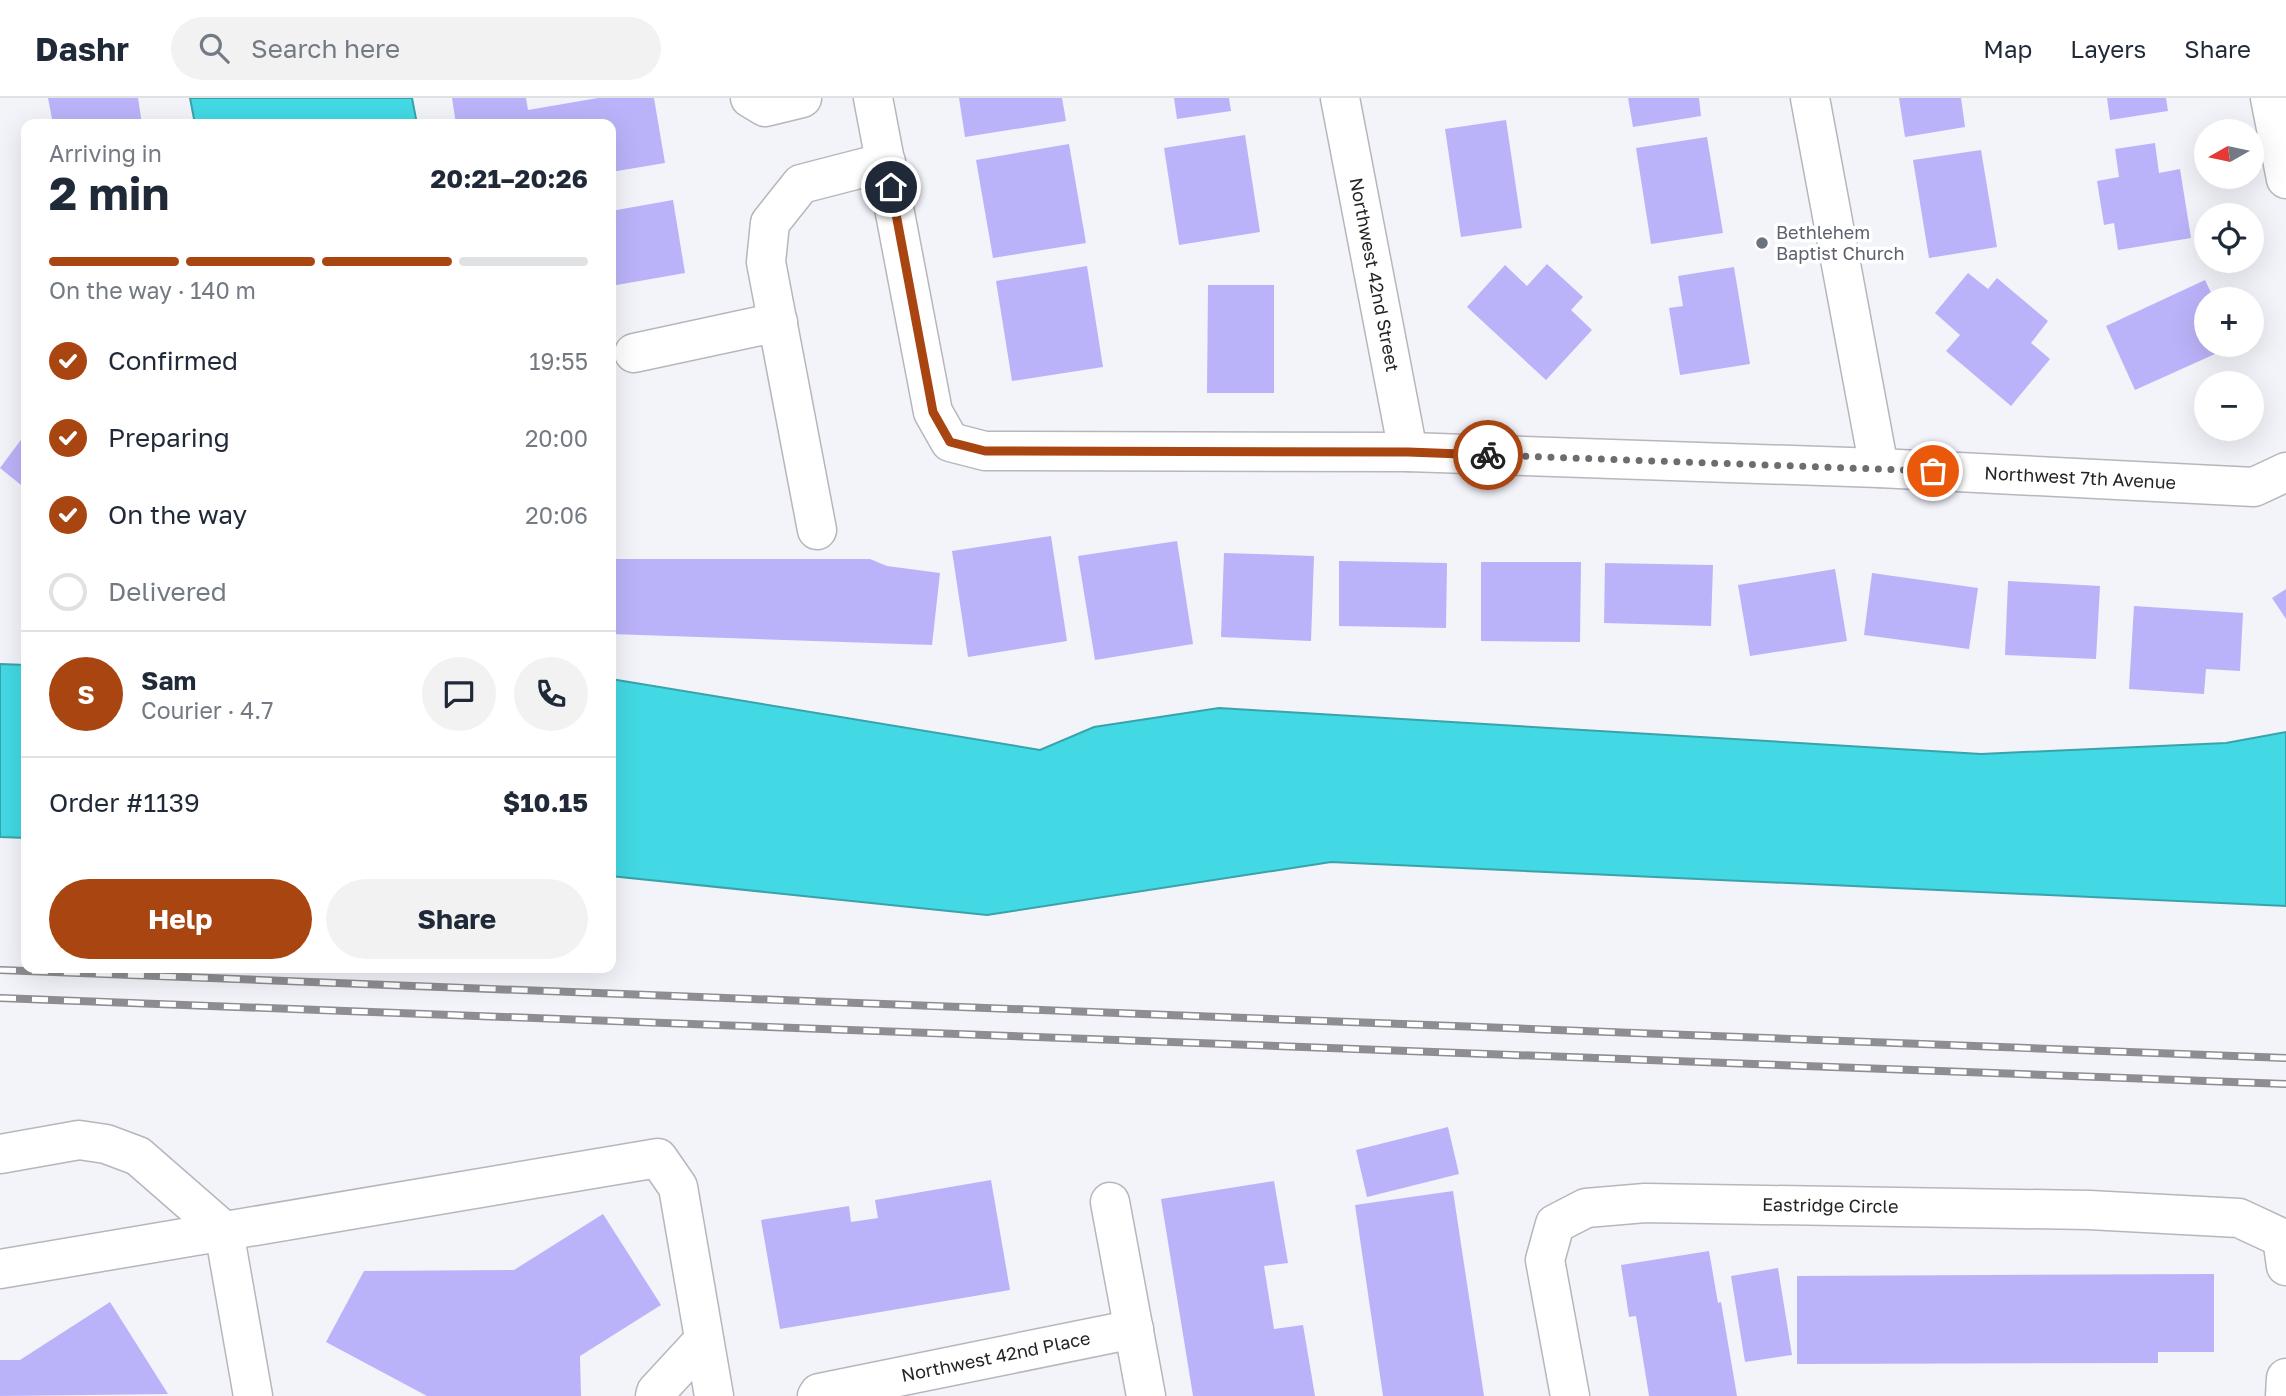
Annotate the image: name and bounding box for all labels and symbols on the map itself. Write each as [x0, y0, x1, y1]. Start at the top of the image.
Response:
north arrow [2194, 119, 2264, 189]
pin [861, 157, 921, 217]
street label: Northwest 42nd Street [1346, 176, 1404, 374]
place label: Bethlehem Baptist Church [1776, 221, 1904, 264]
marker: Bethlehem Baptist Church [1754, 235, 1770, 251]
courier [1453, 420, 1523, 490]
pin [1903, 441, 1963, 501]
street label: Northwest 7th Avenue [1984, 461, 2177, 493]
street label: Eastridge Circle [1762, 1193, 1899, 1217]
street label: Northwest 42nd Place [899, 1326, 1092, 1386]

